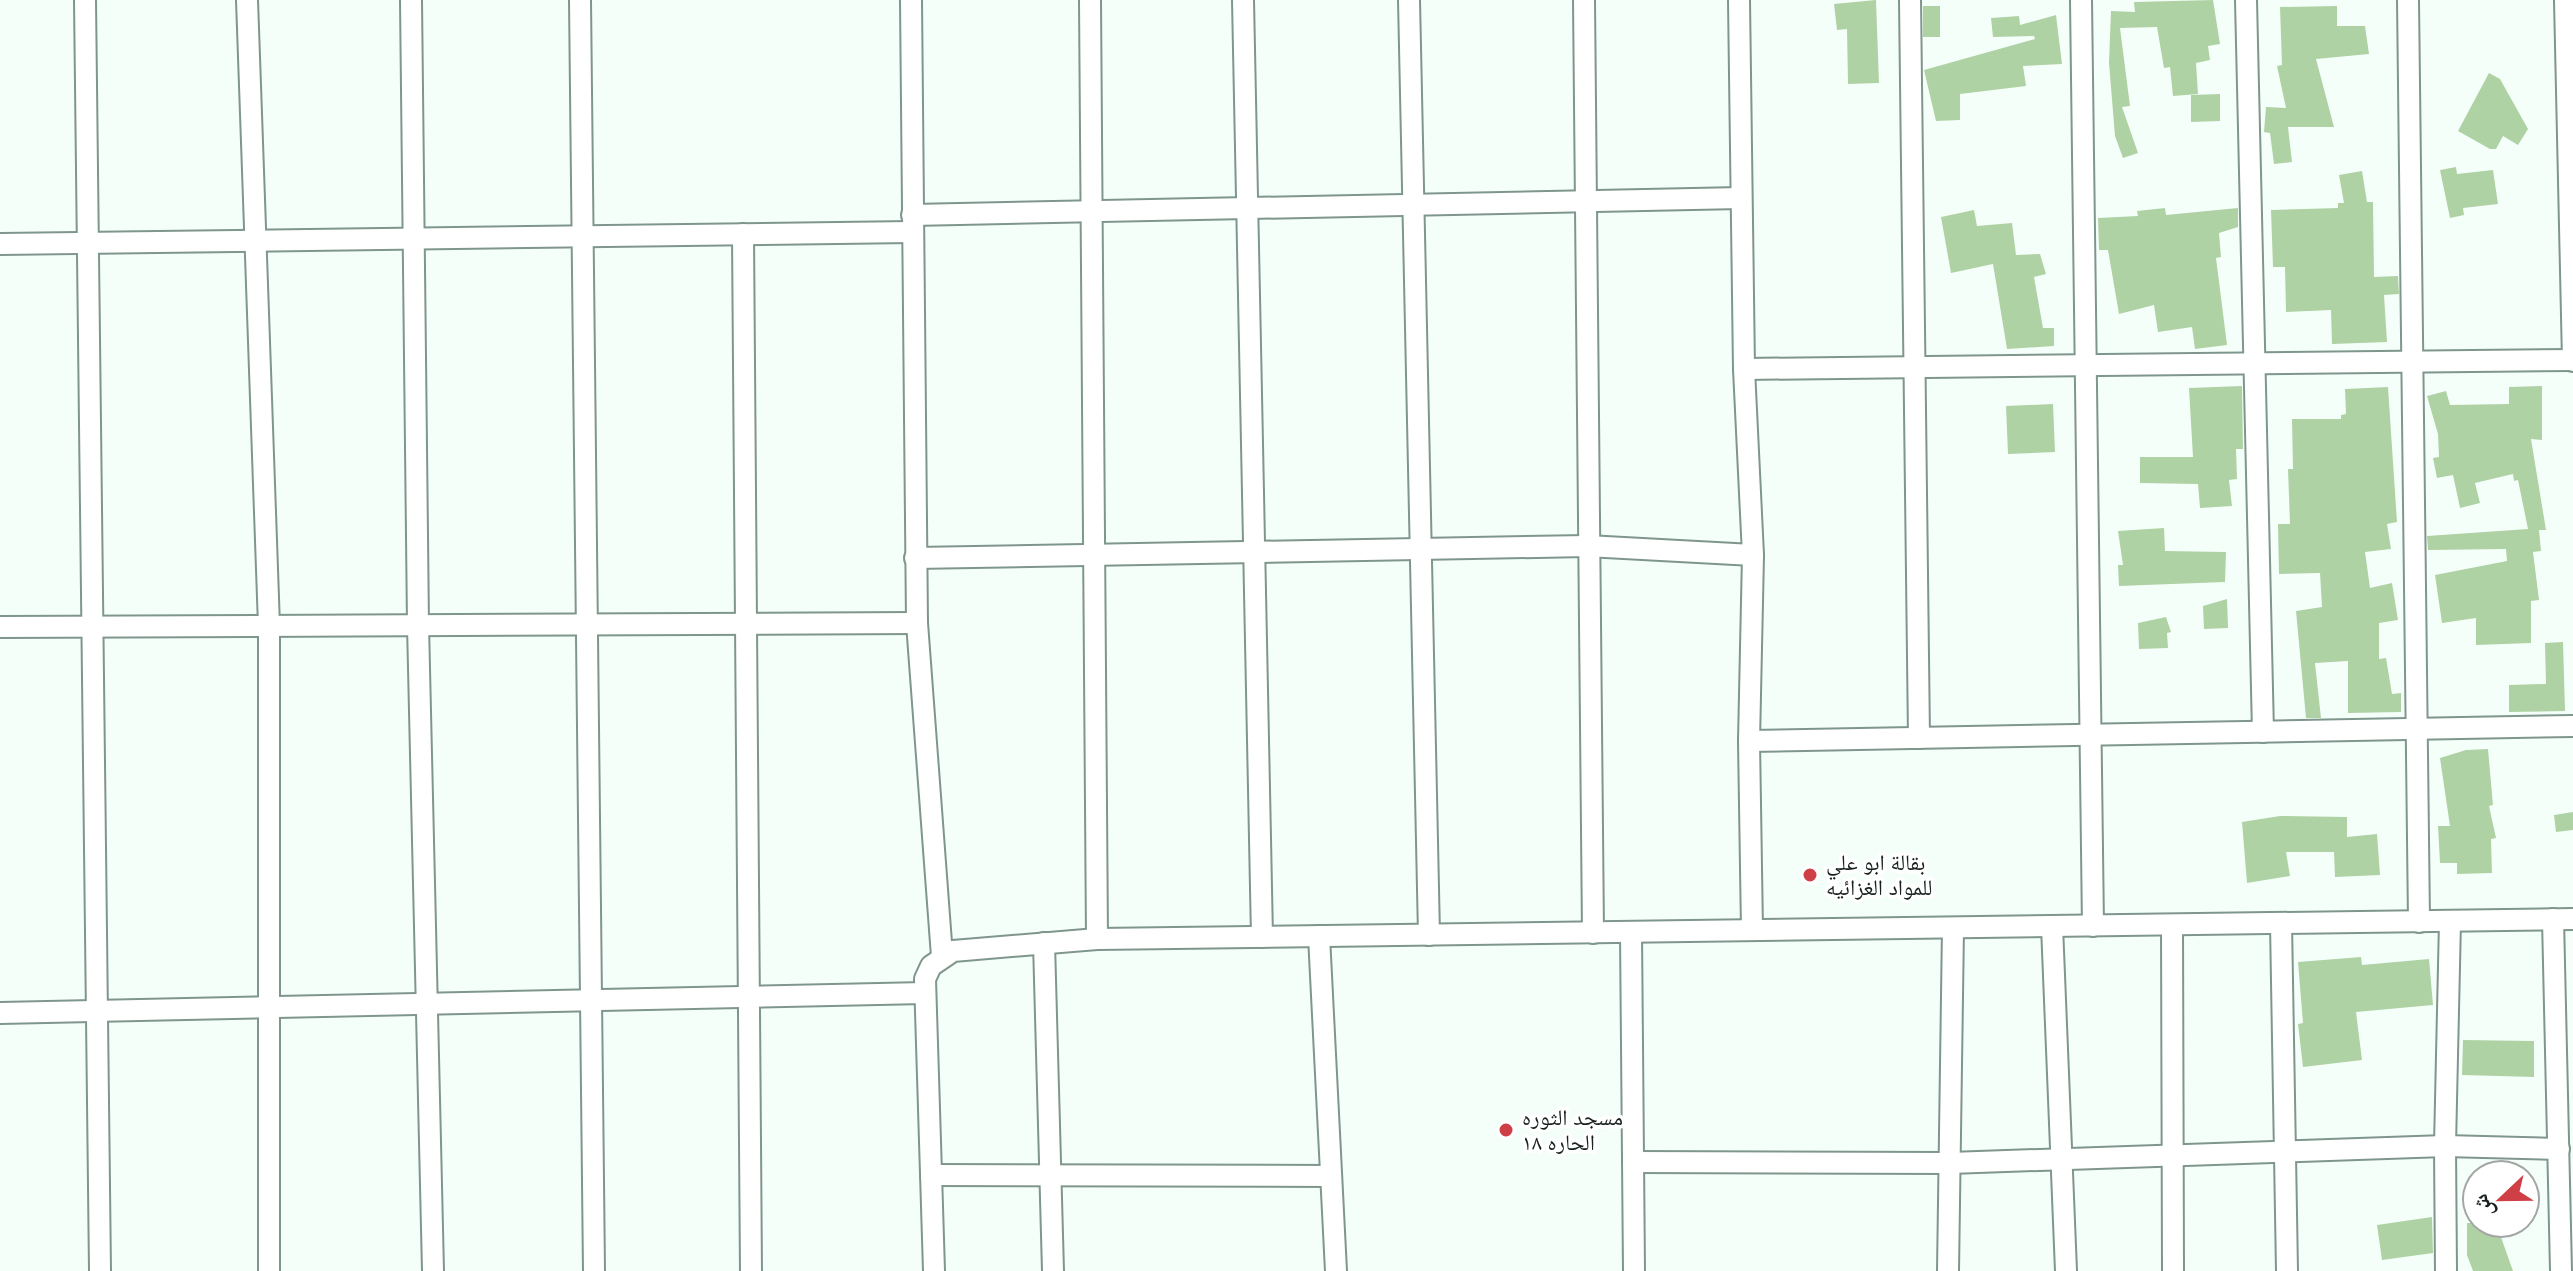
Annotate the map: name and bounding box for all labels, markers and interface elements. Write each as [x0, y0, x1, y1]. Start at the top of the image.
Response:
place label: بقالة ابو علي للمواد الغزائيه [1826, 848, 1932, 903]
marker: بقالة ابو علي للمواد الغزائيه [1801, 866, 1819, 884]
place label: مسجد الثوره الحاره ١٨ [1522, 1103, 1623, 1158]
marker: مسجد الثوره الحاره ١٨ [1497, 1121, 1515, 1139]
north arrow [2461, 1159, 2541, 1239]
text: ش [2465, 1190, 2502, 1223]

